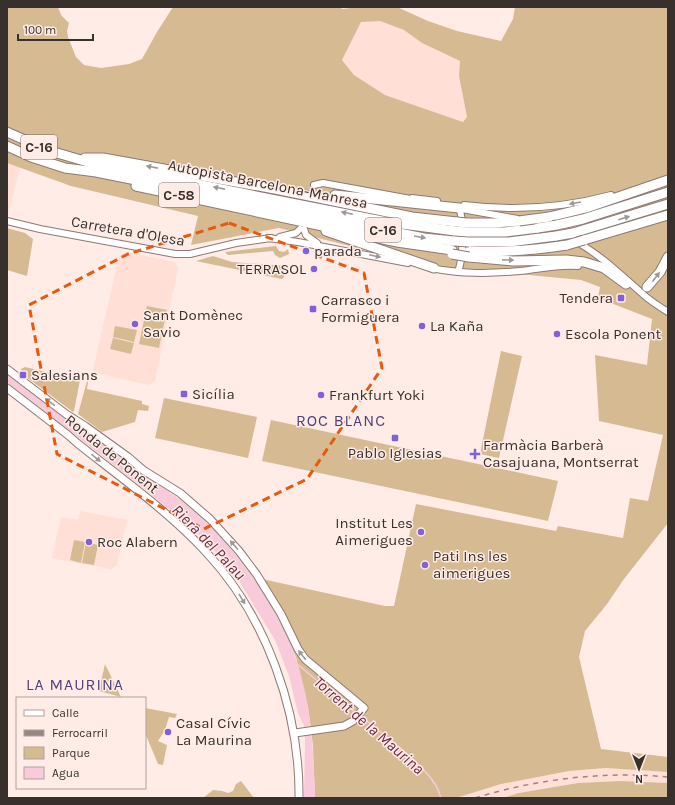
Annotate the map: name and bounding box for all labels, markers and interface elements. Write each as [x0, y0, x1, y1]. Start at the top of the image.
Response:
scale bar [18, 16, 93, 42]
text: 100 m [24, 23, 56, 37]
road number: C-16 [21, 135, 57, 159]
street label: Autopista Barcelona-Manresa [167, 156, 369, 212]
one-way arrow [145, 164, 158, 170]
road number: C-58 [159, 183, 199, 207]
one-way arrow [213, 185, 225, 191]
one-way arrow [569, 200, 581, 206]
one-way arrow [341, 210, 353, 216]
street label: Carretera d'Olesa [70, 212, 186, 250]
one-way arrow [618, 215, 630, 221]
road number: C-16 [365, 218, 401, 242]
one-way arrow [414, 234, 426, 240]
place label: parada [314, 242, 362, 260]
marker: parada [301, 246, 311, 256]
one-way arrow [369, 253, 381, 259]
one-way arrow [502, 257, 514, 264]
place label: TERRASOL [237, 260, 306, 278]
marker: TERRASOL [309, 264, 319, 274]
one-way arrow [652, 271, 661, 282]
place label: Tendera [560, 289, 613, 307]
place label: Carrasco i Formiguera [321, 291, 400, 326]
marker: Tendera [616, 293, 626, 303]
marker: Carrasco i Formiguera [308, 304, 318, 314]
place label: Sant Domènec Savio [143, 306, 243, 341]
place label: La Kaña [430, 317, 484, 335]
marker: Sant Domènec Savio [130, 319, 140, 329]
marker: La Kaña [417, 321, 427, 331]
place label: Escola Ponent [565, 325, 662, 343]
marker: Escola Ponent [552, 329, 562, 339]
place label: Salesians [31, 366, 98, 384]
marker: Salesians [18, 370, 28, 380]
place label: Sicília [192, 385, 235, 403]
place label: Frankfurt Yoki [329, 386, 425, 404]
marker: Sicília [179, 389, 189, 399]
marker: Frankfurt Yoki [316, 390, 326, 400]
one-way arrow [45, 398, 55, 406]
street label: Ronda de Ponent [62, 411, 163, 497]
district label: ROC BLANC [296, 411, 386, 430]
marker: Pablo Iglesias [390, 433, 400, 443]
place label: Farmàcia Barberà Casajuana, Montserrat [483, 436, 639, 471]
place label: Pablo Iglesias [348, 444, 442, 462]
marker: Farmàcia Barberà Casajuana, Montserrat [470, 449, 480, 459]
one-way arrow [90, 454, 101, 463]
water label: Riera del Palau [168, 500, 250, 584]
place label: Institut Les Aimerigues [335, 514, 413, 549]
marker: Institut Les Aimerigues [416, 527, 426, 537]
place label: Roc Alabern [97, 533, 178, 551]
marker: Roc Alabern [84, 537, 94, 547]
one-way arrow [230, 541, 239, 550]
place label: Pati Ins les aimerigues [433, 547, 511, 582]
marker: Pati Ins les aimerigues [420, 560, 430, 570]
one-way arrow [238, 593, 245, 605]
one-way arrow [298, 650, 307, 661]
water label: Torrent de la Maurina [310, 672, 428, 778]
district label: LA MAURINA [26, 675, 124, 694]
legend [16, 697, 146, 789]
text: Calle [52, 706, 79, 720]
place label: Casal Cívic La Maurina [176, 714, 252, 749]
text: Ferrocarril [52, 726, 108, 740]
marker: Casal Cívic La Maurina [163, 727, 173, 737]
text: Parque [52, 746, 90, 760]
north arrow [619, 749, 659, 789]
text: Agua [52, 766, 80, 780]
text: N [635, 772, 643, 785]

